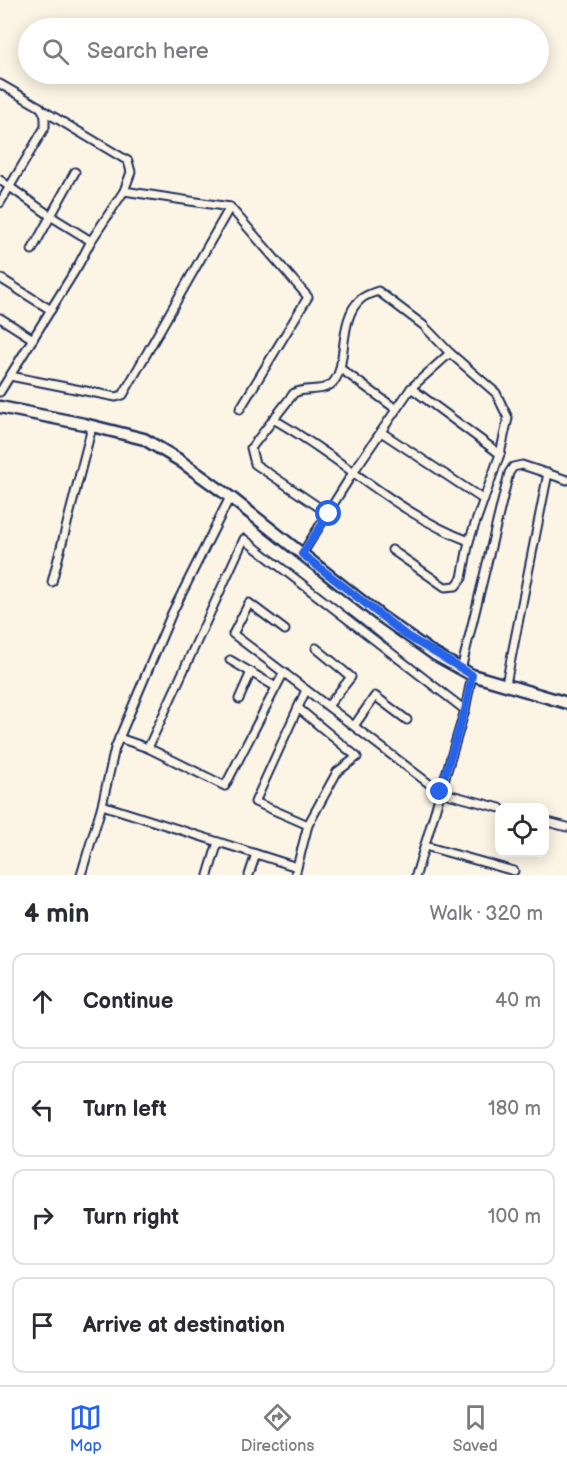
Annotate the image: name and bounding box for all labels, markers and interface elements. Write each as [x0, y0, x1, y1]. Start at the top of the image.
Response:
search box [18, 18, 549, 84]
icon: search [39, 35, 72, 68]
text: Search here [87, 38, 209, 65]
route start [315, 500, 341, 526]
route end [426, 778, 452, 804]
map controls [495, 803, 549, 857]
button: locate [495, 803, 549, 857]
text: 4 min [24, 899, 89, 930]
text: Walk · 320 m [429, 902, 543, 926]
icon: ahead [26, 985, 59, 1018]
text: Continue [83, 988, 173, 1015]
text: 40 m [495, 989, 541, 1013]
icon: left [26, 1093, 59, 1126]
text: Turn left [83, 1096, 167, 1123]
text: 180 m [488, 1097, 541, 1121]
icon: right [26, 1201, 59, 1234]
text: Turn right [83, 1204, 179, 1231]
text: 100 m [488, 1205, 541, 1229]
icon: arrive [26, 1309, 59, 1342]
text: Arrive at destination [83, 1312, 285, 1339]
tab: Map [69, 1401, 102, 1456]
tab: Directions [241, 1401, 314, 1456]
tab: Saved [453, 1401, 498, 1456]

